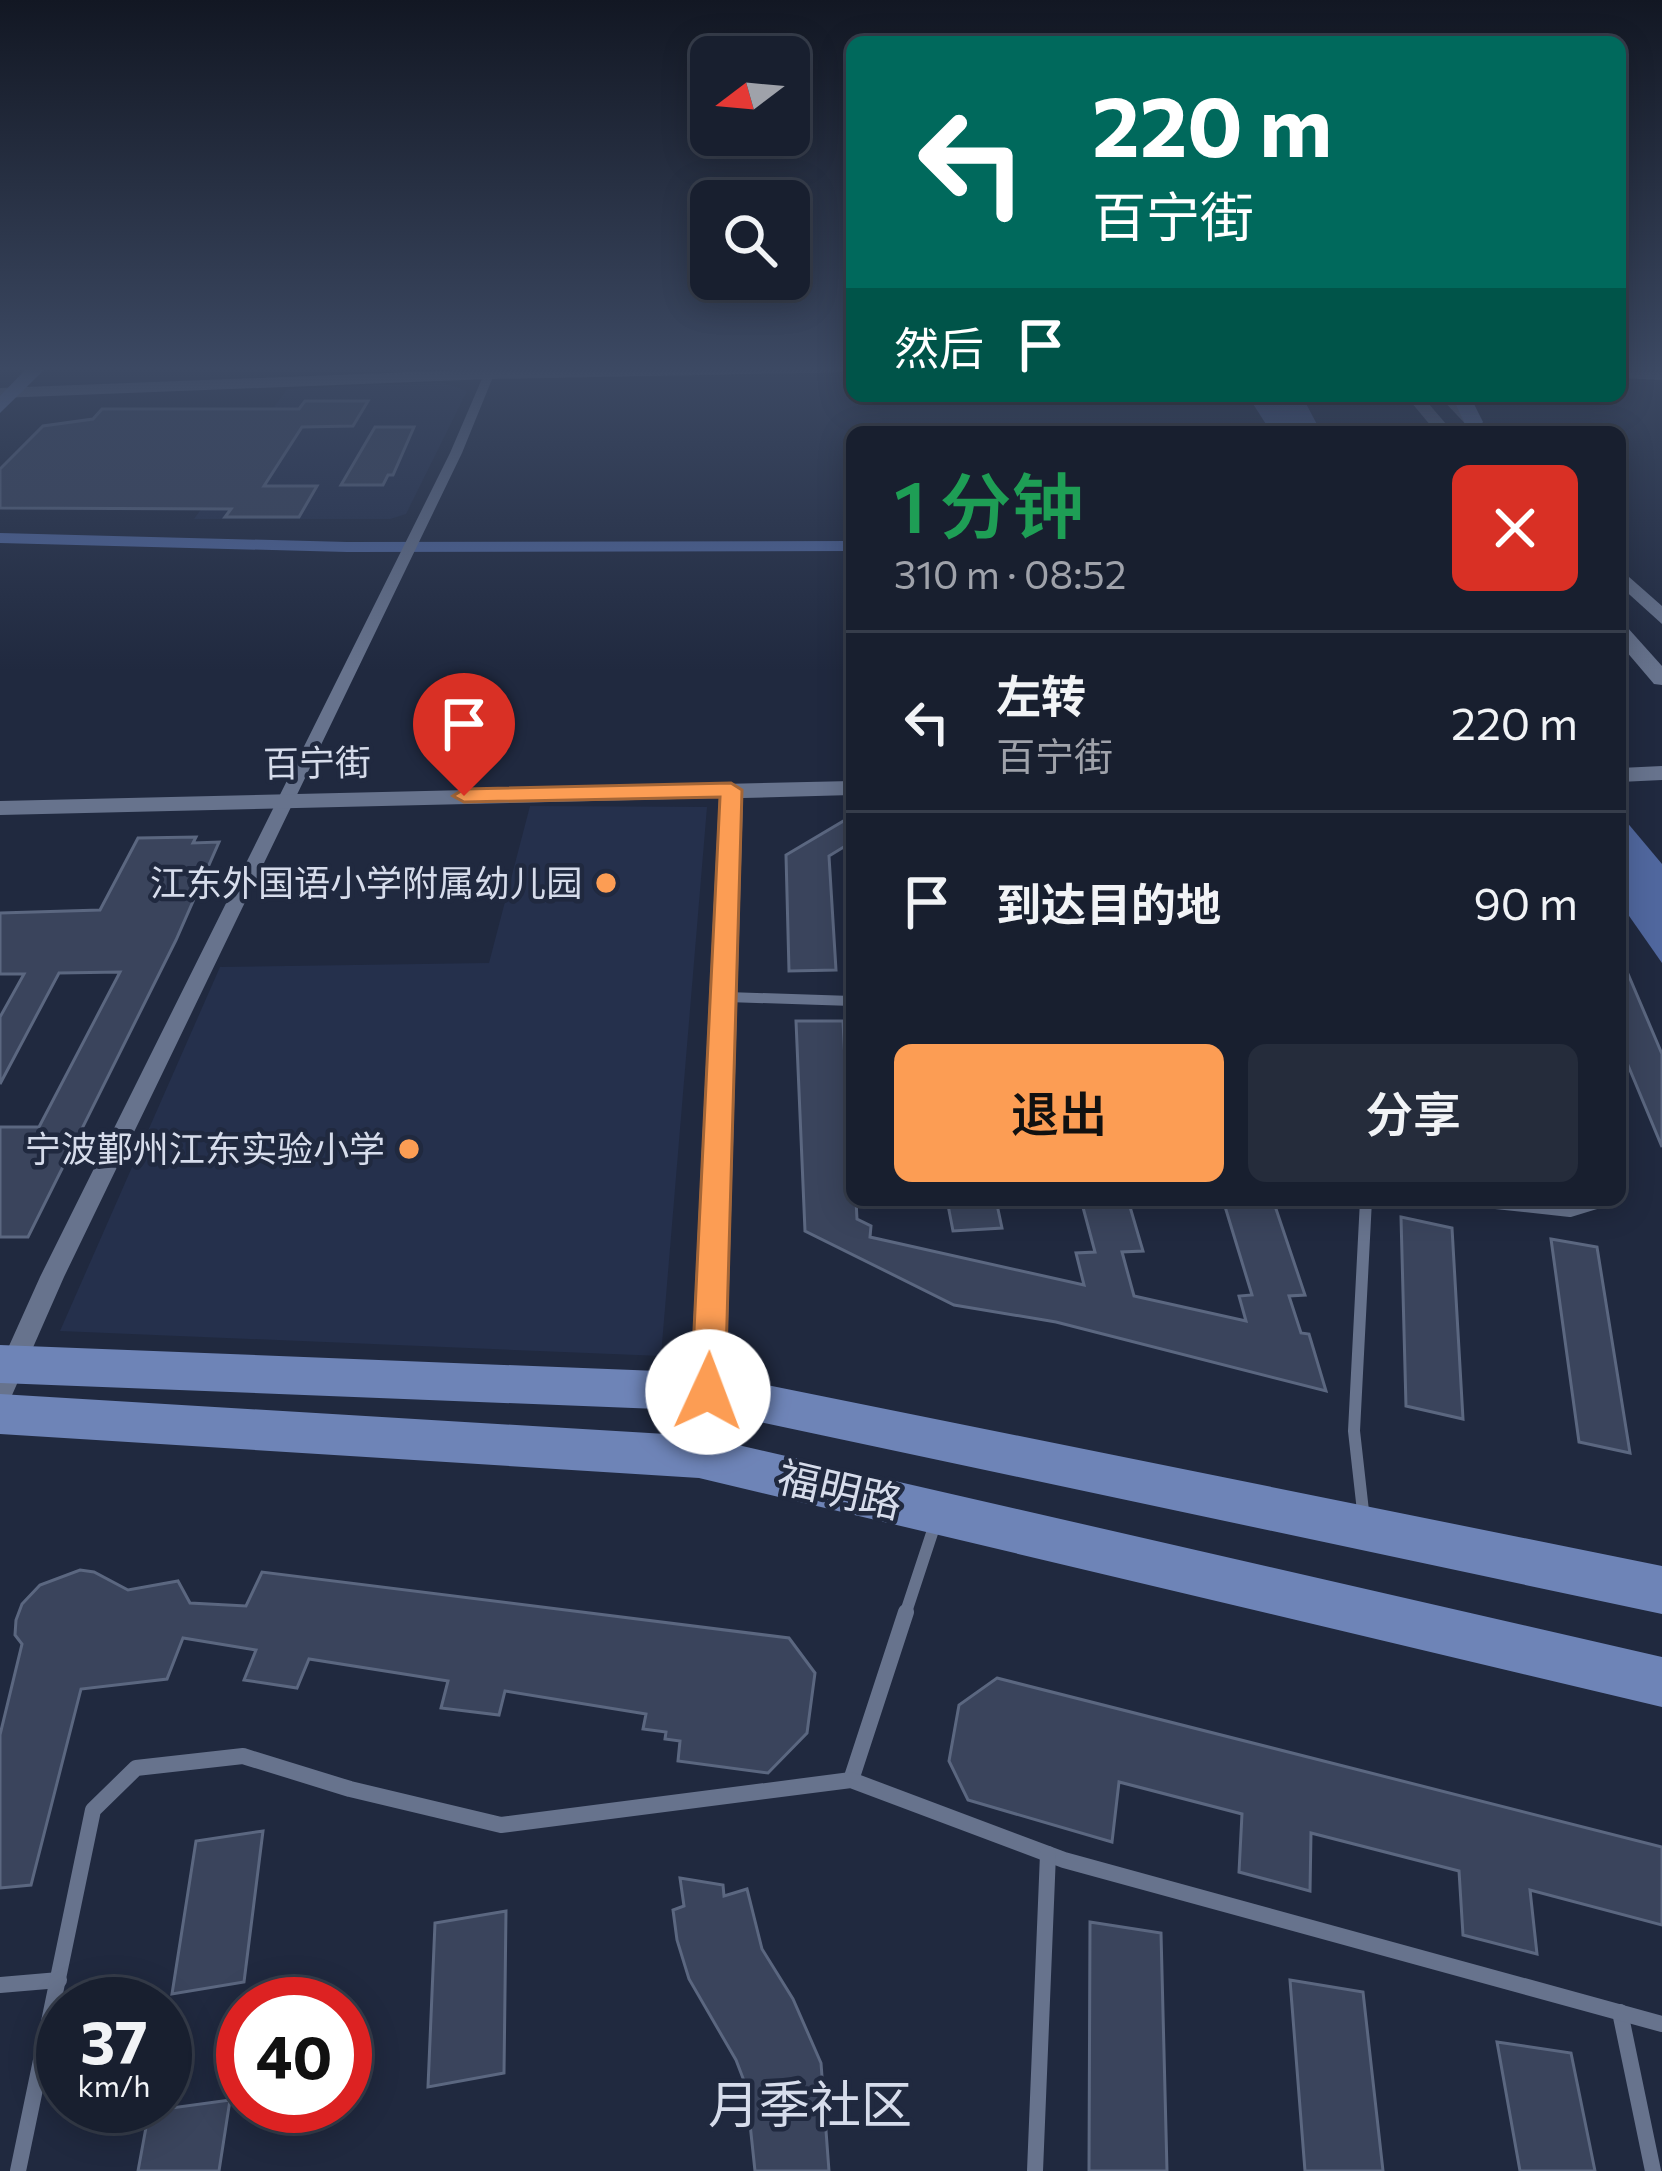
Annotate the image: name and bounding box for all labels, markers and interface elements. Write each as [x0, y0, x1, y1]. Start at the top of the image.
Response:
north arrow [690, 36, 810, 156]
map controls [690, 36, 810, 300]
text: 220 m [1092, 72, 1332, 174]
icon: left [894, 84, 1050, 240]
button: search [690, 180, 810, 300]
text: 百宁街 [1092, 182, 1254, 248]
icon: arrive [1008, 312, 1074, 378]
text: 然后 [894, 319, 984, 374]
text: 1 分钟 [894, 460, 1084, 548]
button: close [1452, 465, 1578, 591]
text: 310 m · 08:52 [894, 549, 1126, 597]
text: 左转 [996, 667, 1086, 722]
pin [413, 673, 515, 796]
icon: left [894, 689, 960, 755]
icon: arrive [431, 691, 497, 757]
text: 220 m [1451, 694, 1578, 749]
text: 百宁街 [996, 731, 1113, 779]
street label: 百宁街 [263, 738, 371, 784]
place label: 江东外国语小学附属幼儿园 [150, 859, 582, 903]
icon: arrive [894, 869, 960, 935]
marker: 江东外国语小学附属幼儿园 [593, 870, 619, 896]
text: 90 m [1473, 874, 1578, 929]
text: 到达目的地 [996, 875, 1221, 930]
button: 退出 [894, 1044, 1224, 1182]
button: 分享 [1248, 1044, 1578, 1182]
place label: 宁波鄞州江东实验小学 [25, 1125, 385, 1169]
marker: 宁波鄞州江东实验小学 [396, 1136, 422, 1162]
position arrow [645, 1329, 771, 1455]
street label: 福明路 [773, 1449, 908, 1528]
speed limit sign: 40 [216, 1977, 372, 2133]
text: 37 [80, 2003, 148, 2076]
text: km/h [78, 2066, 150, 2103]
district label: 月季社区 [708, 2071, 912, 2134]

